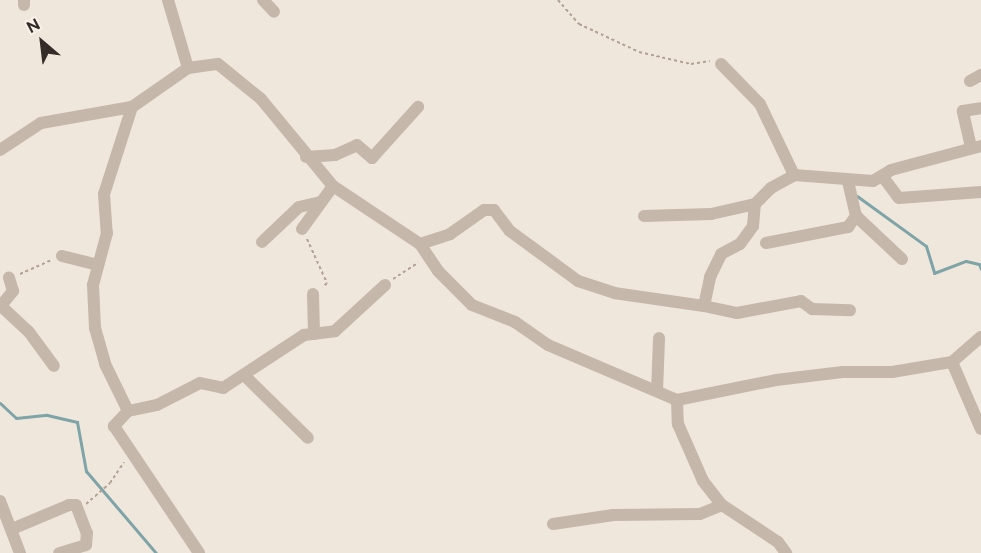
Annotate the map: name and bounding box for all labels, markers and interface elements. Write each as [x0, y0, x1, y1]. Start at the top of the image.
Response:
north arrow [12, 12, 72, 72]
text: N [23, 14, 43, 37]

